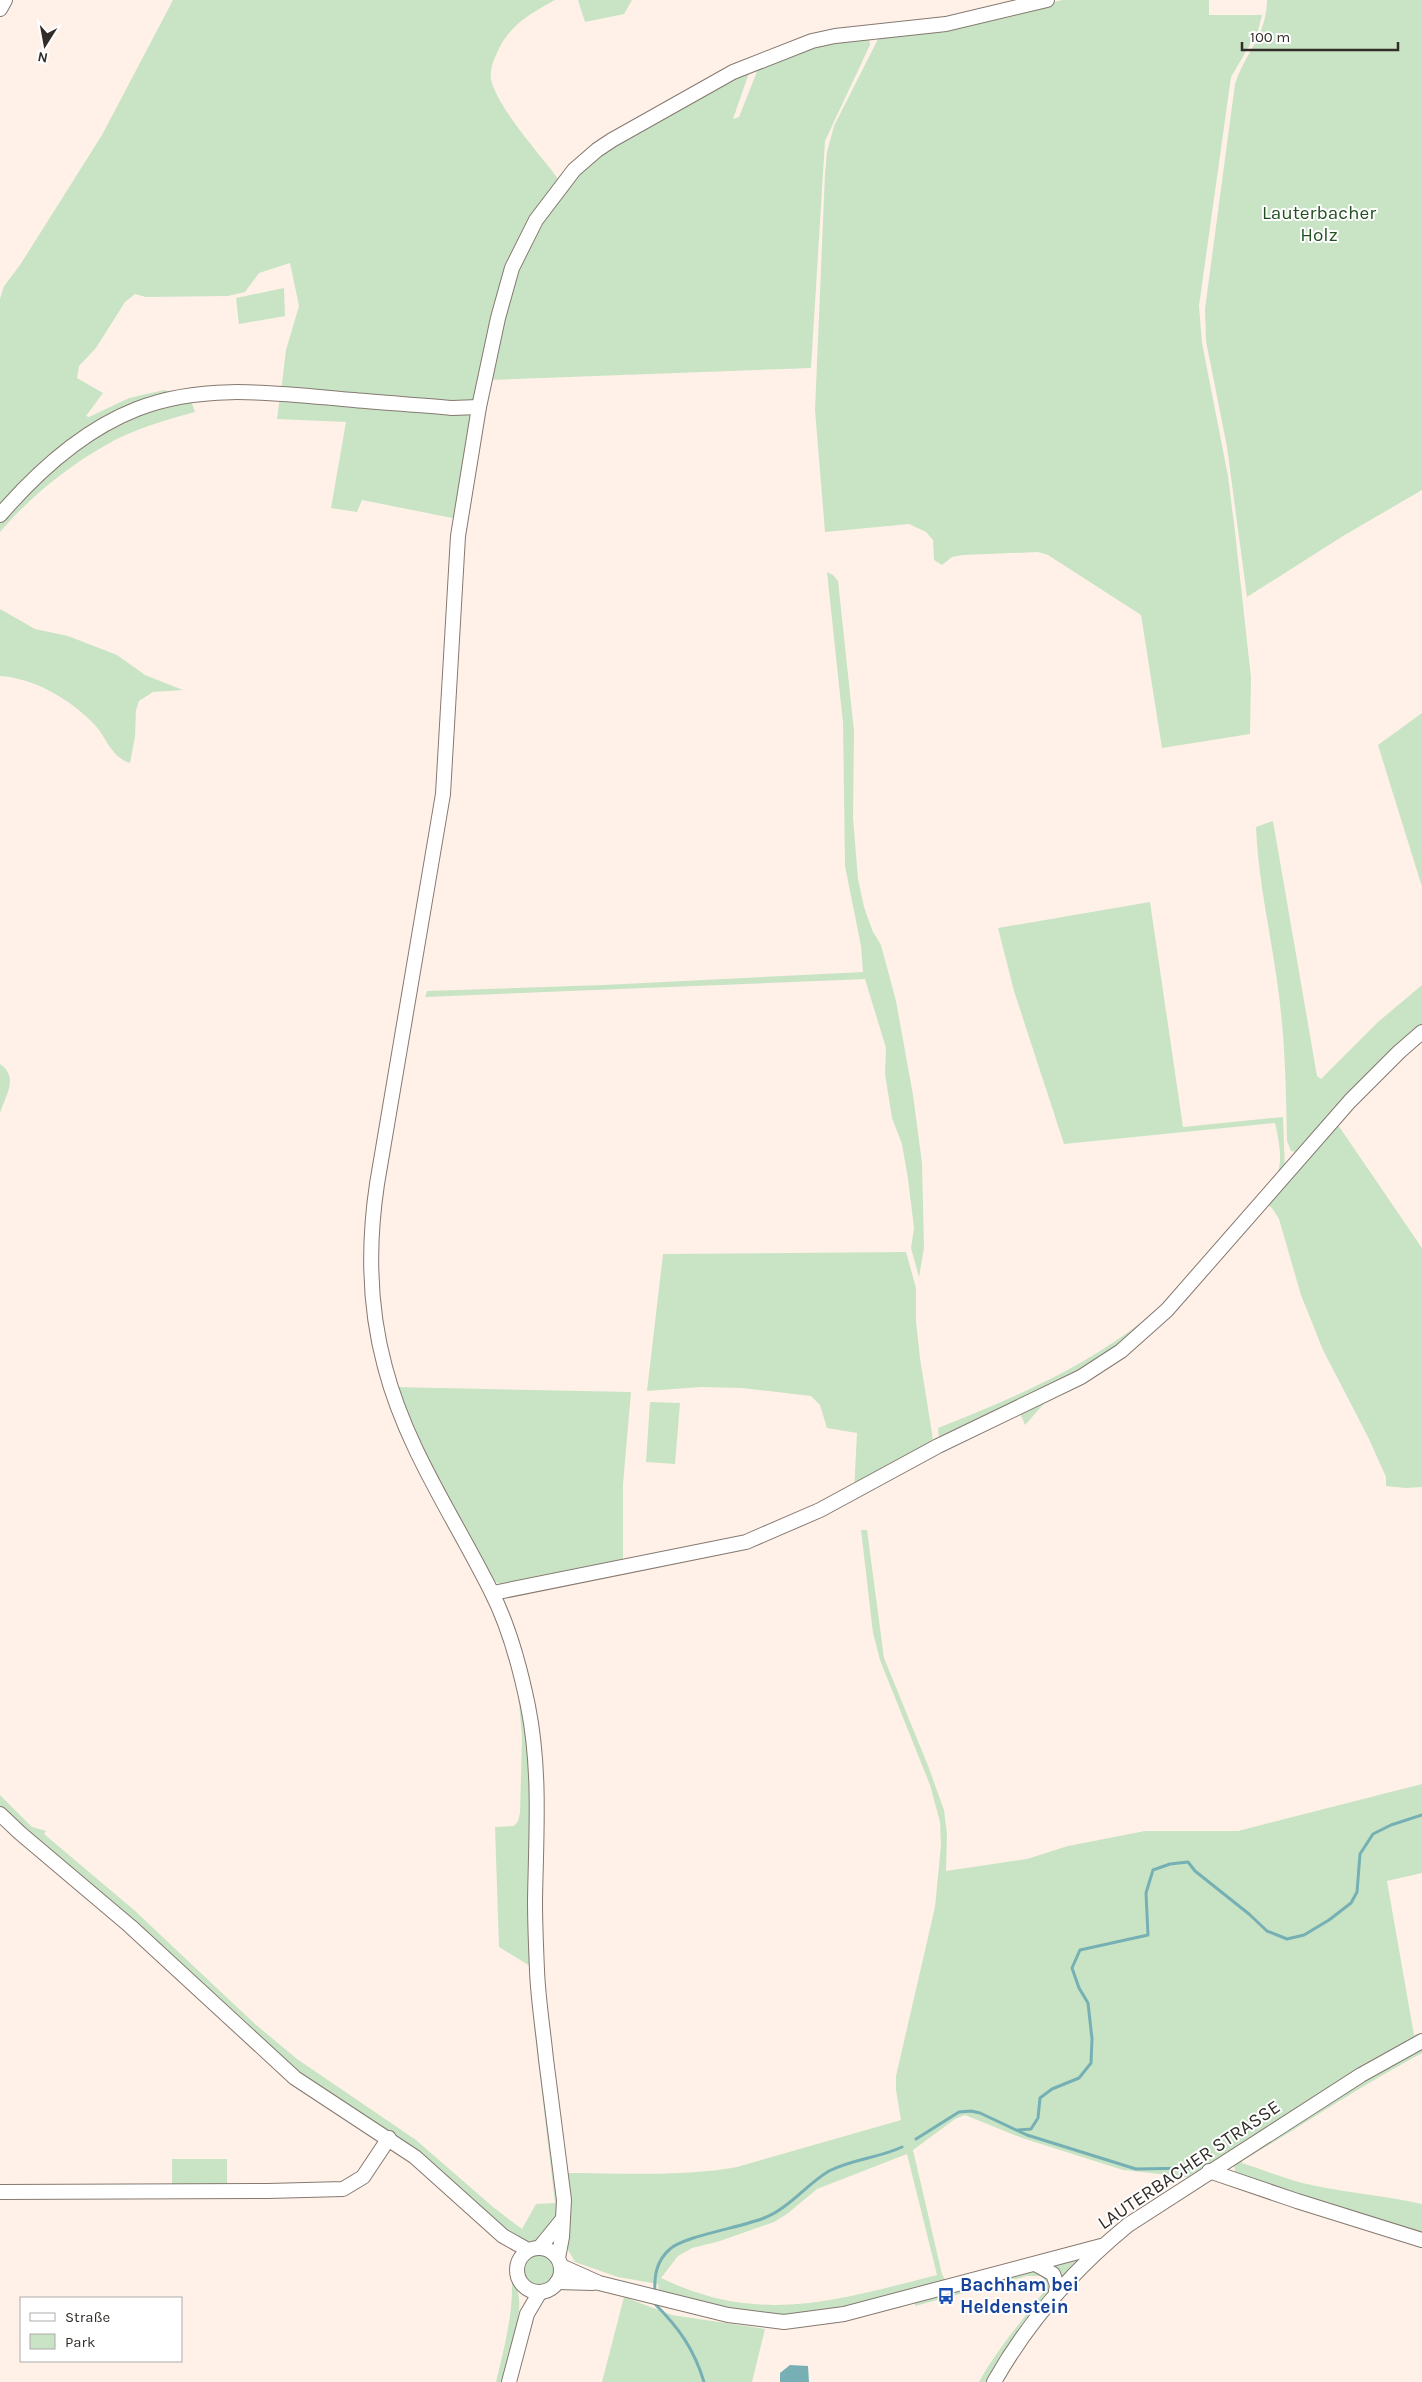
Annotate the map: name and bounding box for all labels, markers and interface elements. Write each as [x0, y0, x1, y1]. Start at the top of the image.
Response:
north arrow [20, 20, 70, 70]
scale bar [1242, 20, 1398, 52]
text: 100 m [1250, 28, 1290, 46]
text: N [36, 48, 49, 67]
park label: Lauterbacher Holz [1262, 202, 1376, 246]
street label: LAUTERBACHER STRASSE [1094, 2096, 1284, 2234]
place label: Bachham bei Heldenstein [960, 2274, 1079, 2318]
bus stop icon: Bachham bei Heldenstein [936, 2286, 956, 2306]
legend [20, 2297, 182, 2362]
text: Straße [65, 2308, 110, 2326]
text: Park [65, 2333, 95, 2351]

